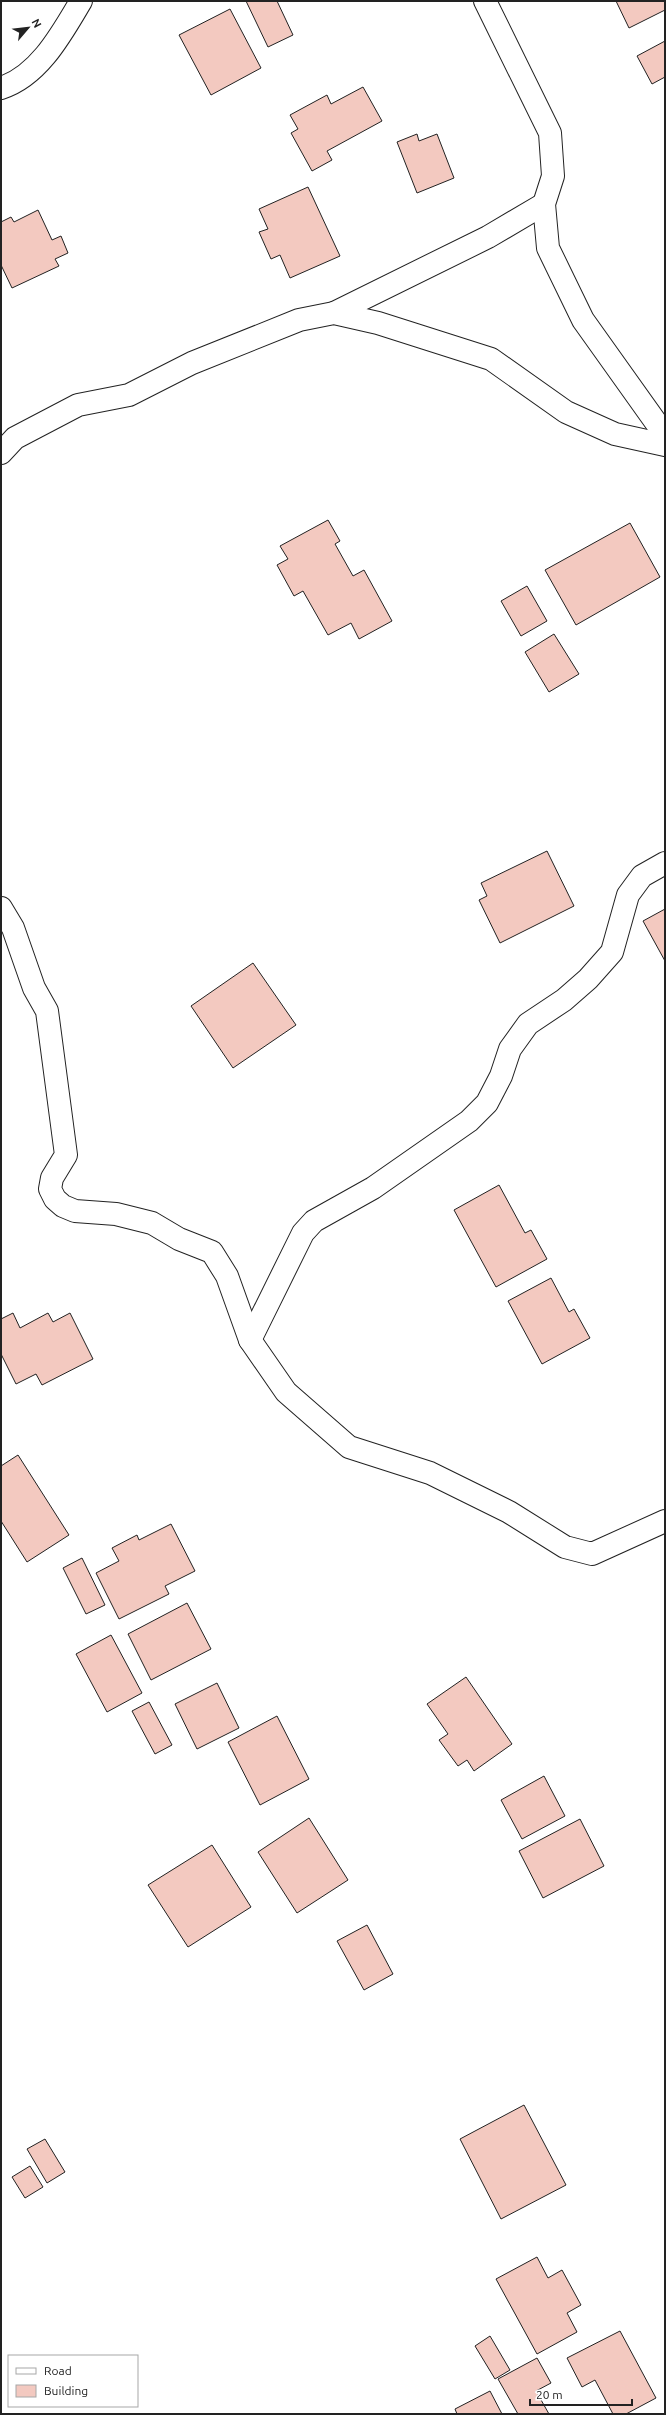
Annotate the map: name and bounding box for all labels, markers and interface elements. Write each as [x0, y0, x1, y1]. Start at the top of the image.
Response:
north arrow [8, 8, 48, 48]
text: N [30, 17, 44, 30]
legend [8, 2355, 138, 2407]
text: Road [44, 2364, 72, 2377]
scale bar [530, 2381, 632, 2407]
text: Building [44, 2384, 88, 2397]
text: 20 m [536, 2388, 563, 2401]

